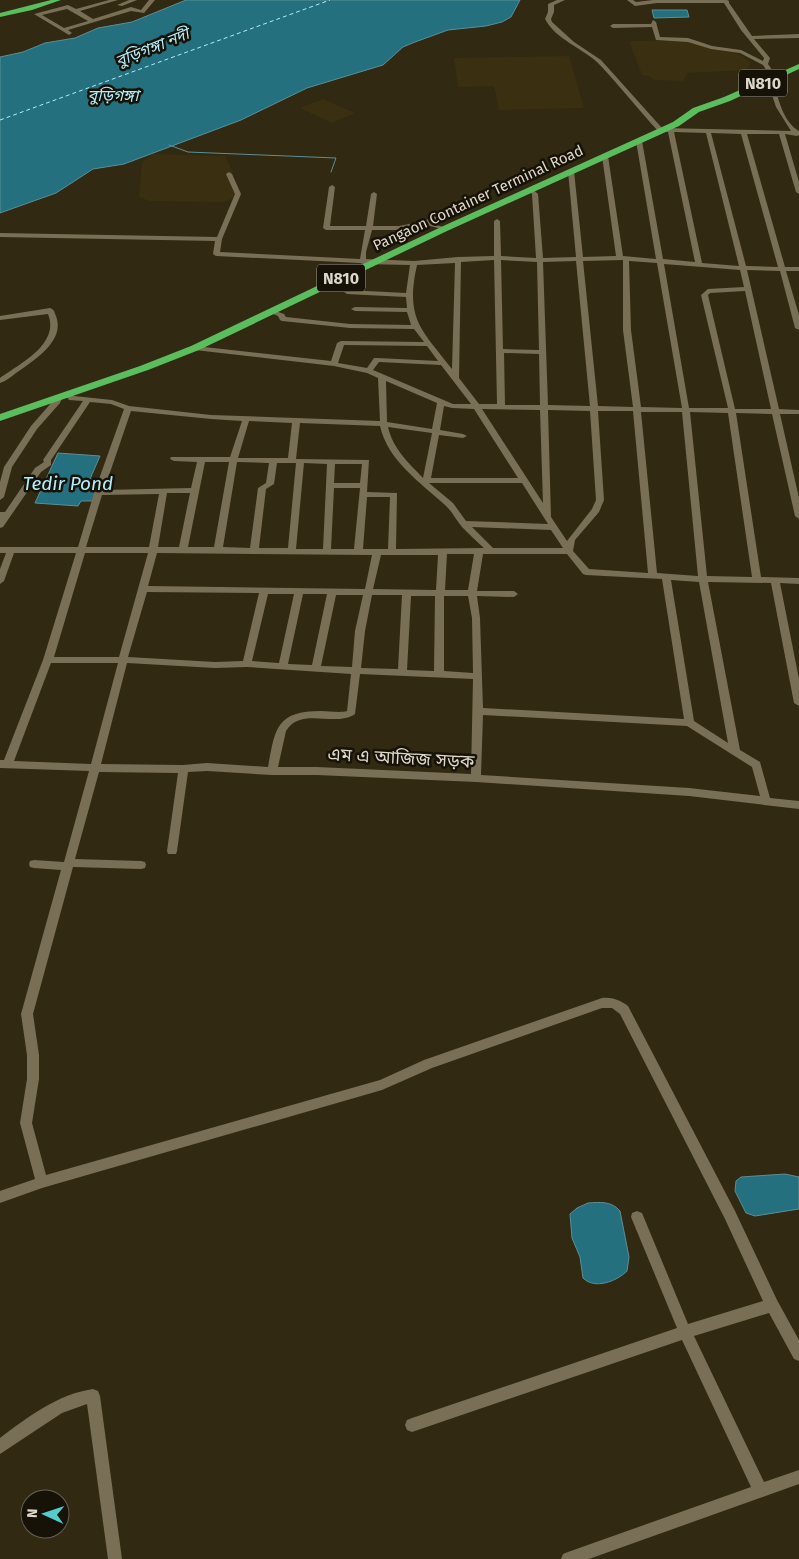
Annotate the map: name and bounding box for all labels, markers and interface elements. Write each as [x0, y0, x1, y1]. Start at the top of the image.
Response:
water label: বুড়িগঙ্গা নদী [113, 23, 194, 71]
road number: N810 [739, 70, 787, 96]
water label: বুড়িগঙ্গা [88, 86, 141, 105]
street label: Pangaon Container Terminal Road [370, 141, 586, 255]
road number: N810 [317, 264, 365, 292]
water label: Tedir Pond [23, 472, 113, 495]
street label: এম এ আজিজ সড়ক [327, 743, 475, 773]
north arrow [20, 1489, 70, 1539]
text: N [24, 1508, 41, 1518]

